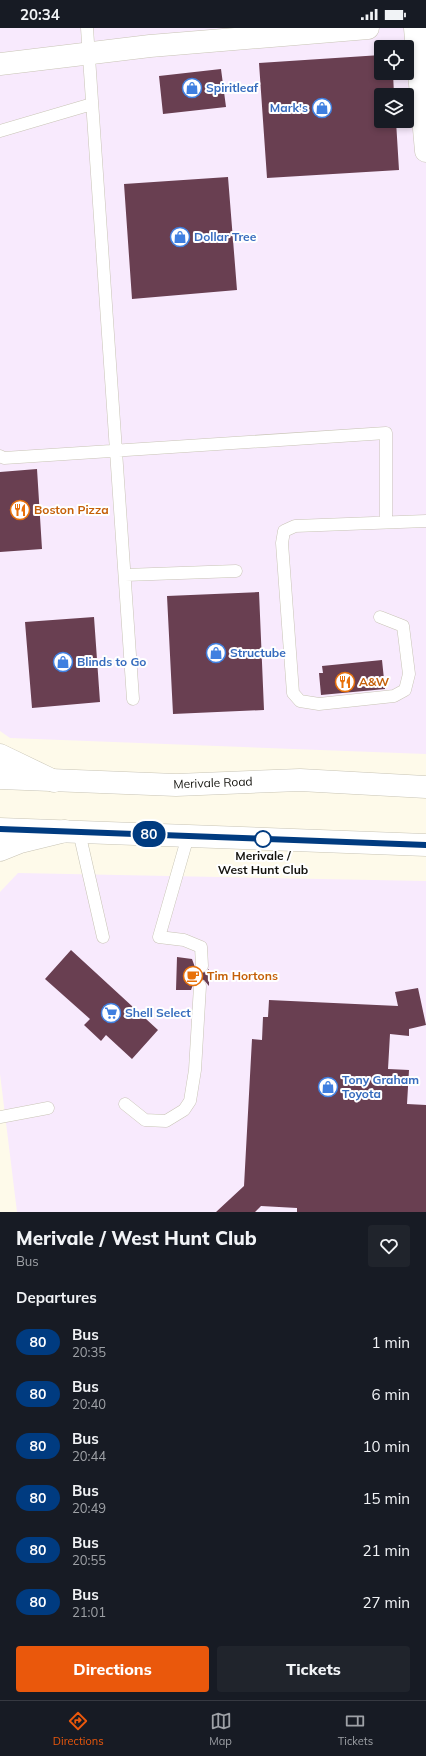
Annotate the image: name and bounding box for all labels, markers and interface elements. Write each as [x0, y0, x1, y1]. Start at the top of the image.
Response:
text: 20:34 [20, 5, 60, 24]
map controls [374, 40, 414, 128]
button: locate [374, 40, 414, 80]
shop icon: Spiritleaf [181, 77, 203, 99]
place label: Spiritleaf [206, 80, 259, 95]
button: layers [374, 88, 414, 128]
shop icon: Mark's [311, 97, 333, 119]
place label: Mark's [270, 100, 308, 115]
shop icon: Dollar Tree [169, 226, 191, 248]
place label: Dollar Tree [194, 229, 257, 244]
restaurant icon: Boston Pizza [9, 499, 31, 521]
place label: Boston Pizza [34, 502, 109, 517]
shop icon: Structube [205, 642, 227, 664]
place label: Structube [230, 645, 286, 660]
shop icon: Blinds to Go [52, 651, 74, 673]
place label: Blinds to Go [77, 654, 146, 669]
restaurant icon: A&W [334, 671, 356, 693]
place label: A&W [359, 674, 390, 689]
street label: Merivale Road [173, 774, 253, 791]
line badge: 80 [131, 821, 167, 847]
text: 80 [141, 825, 157, 843]
marker: Merivale / West Hunt Club [254, 830, 272, 848]
place label: Merivale / West Hunt Club [218, 848, 308, 877]
cafe icon: Tim Hortons [182, 965, 204, 987]
place label: Tim Hortons [207, 968, 278, 983]
supermarket icon: Shell Select [100, 1002, 122, 1024]
place label: Shell Select [125, 1005, 191, 1020]
place label: Tony Graham Toyota [342, 1072, 419, 1101]
shop icon: Tony Graham Toyota [317, 1076, 339, 1098]
button: heart [368, 1225, 410, 1267]
text: Merivale / West Hunt Club [16, 1226, 257, 1250]
text: Bus [16, 1253, 39, 1269]
text: Departures [16, 1288, 97, 1307]
text: Bus [72, 1325, 99, 1344]
text: 80 [30, 1333, 46, 1351]
text: 1 min [372, 1333, 410, 1352]
text: 20:35 [72, 1344, 106, 1360]
text: Bus [72, 1377, 99, 1396]
text: 80 [30, 1385, 46, 1403]
text: 6 min [372, 1385, 410, 1404]
text: 20:40 [72, 1396, 106, 1412]
text: Bus [72, 1429, 99, 1448]
text: 80 [30, 1437, 46, 1455]
text: 10 min [363, 1437, 410, 1456]
text: 20:44 [72, 1448, 106, 1464]
text: Bus [72, 1481, 99, 1500]
text: 80 [30, 1489, 46, 1507]
text: 15 min [363, 1489, 410, 1508]
text: 20:49 [72, 1500, 106, 1516]
text: Bus [72, 1533, 99, 1552]
text: 80 [30, 1541, 46, 1559]
text: 21 min [363, 1541, 410, 1560]
text: 20:55 [72, 1552, 106, 1568]
text: Bus [72, 1585, 99, 1604]
text: 80 [30, 1593, 46, 1611]
text: 27 min [363, 1593, 410, 1612]
text: 21:01 [72, 1604, 106, 1620]
button: Directions [16, 1646, 209, 1692]
button: Tickets [217, 1646, 410, 1692]
tab: Directions [53, 1710, 104, 1748]
tab: Map [209, 1710, 232, 1748]
tab: Tickets [338, 1710, 373, 1748]

